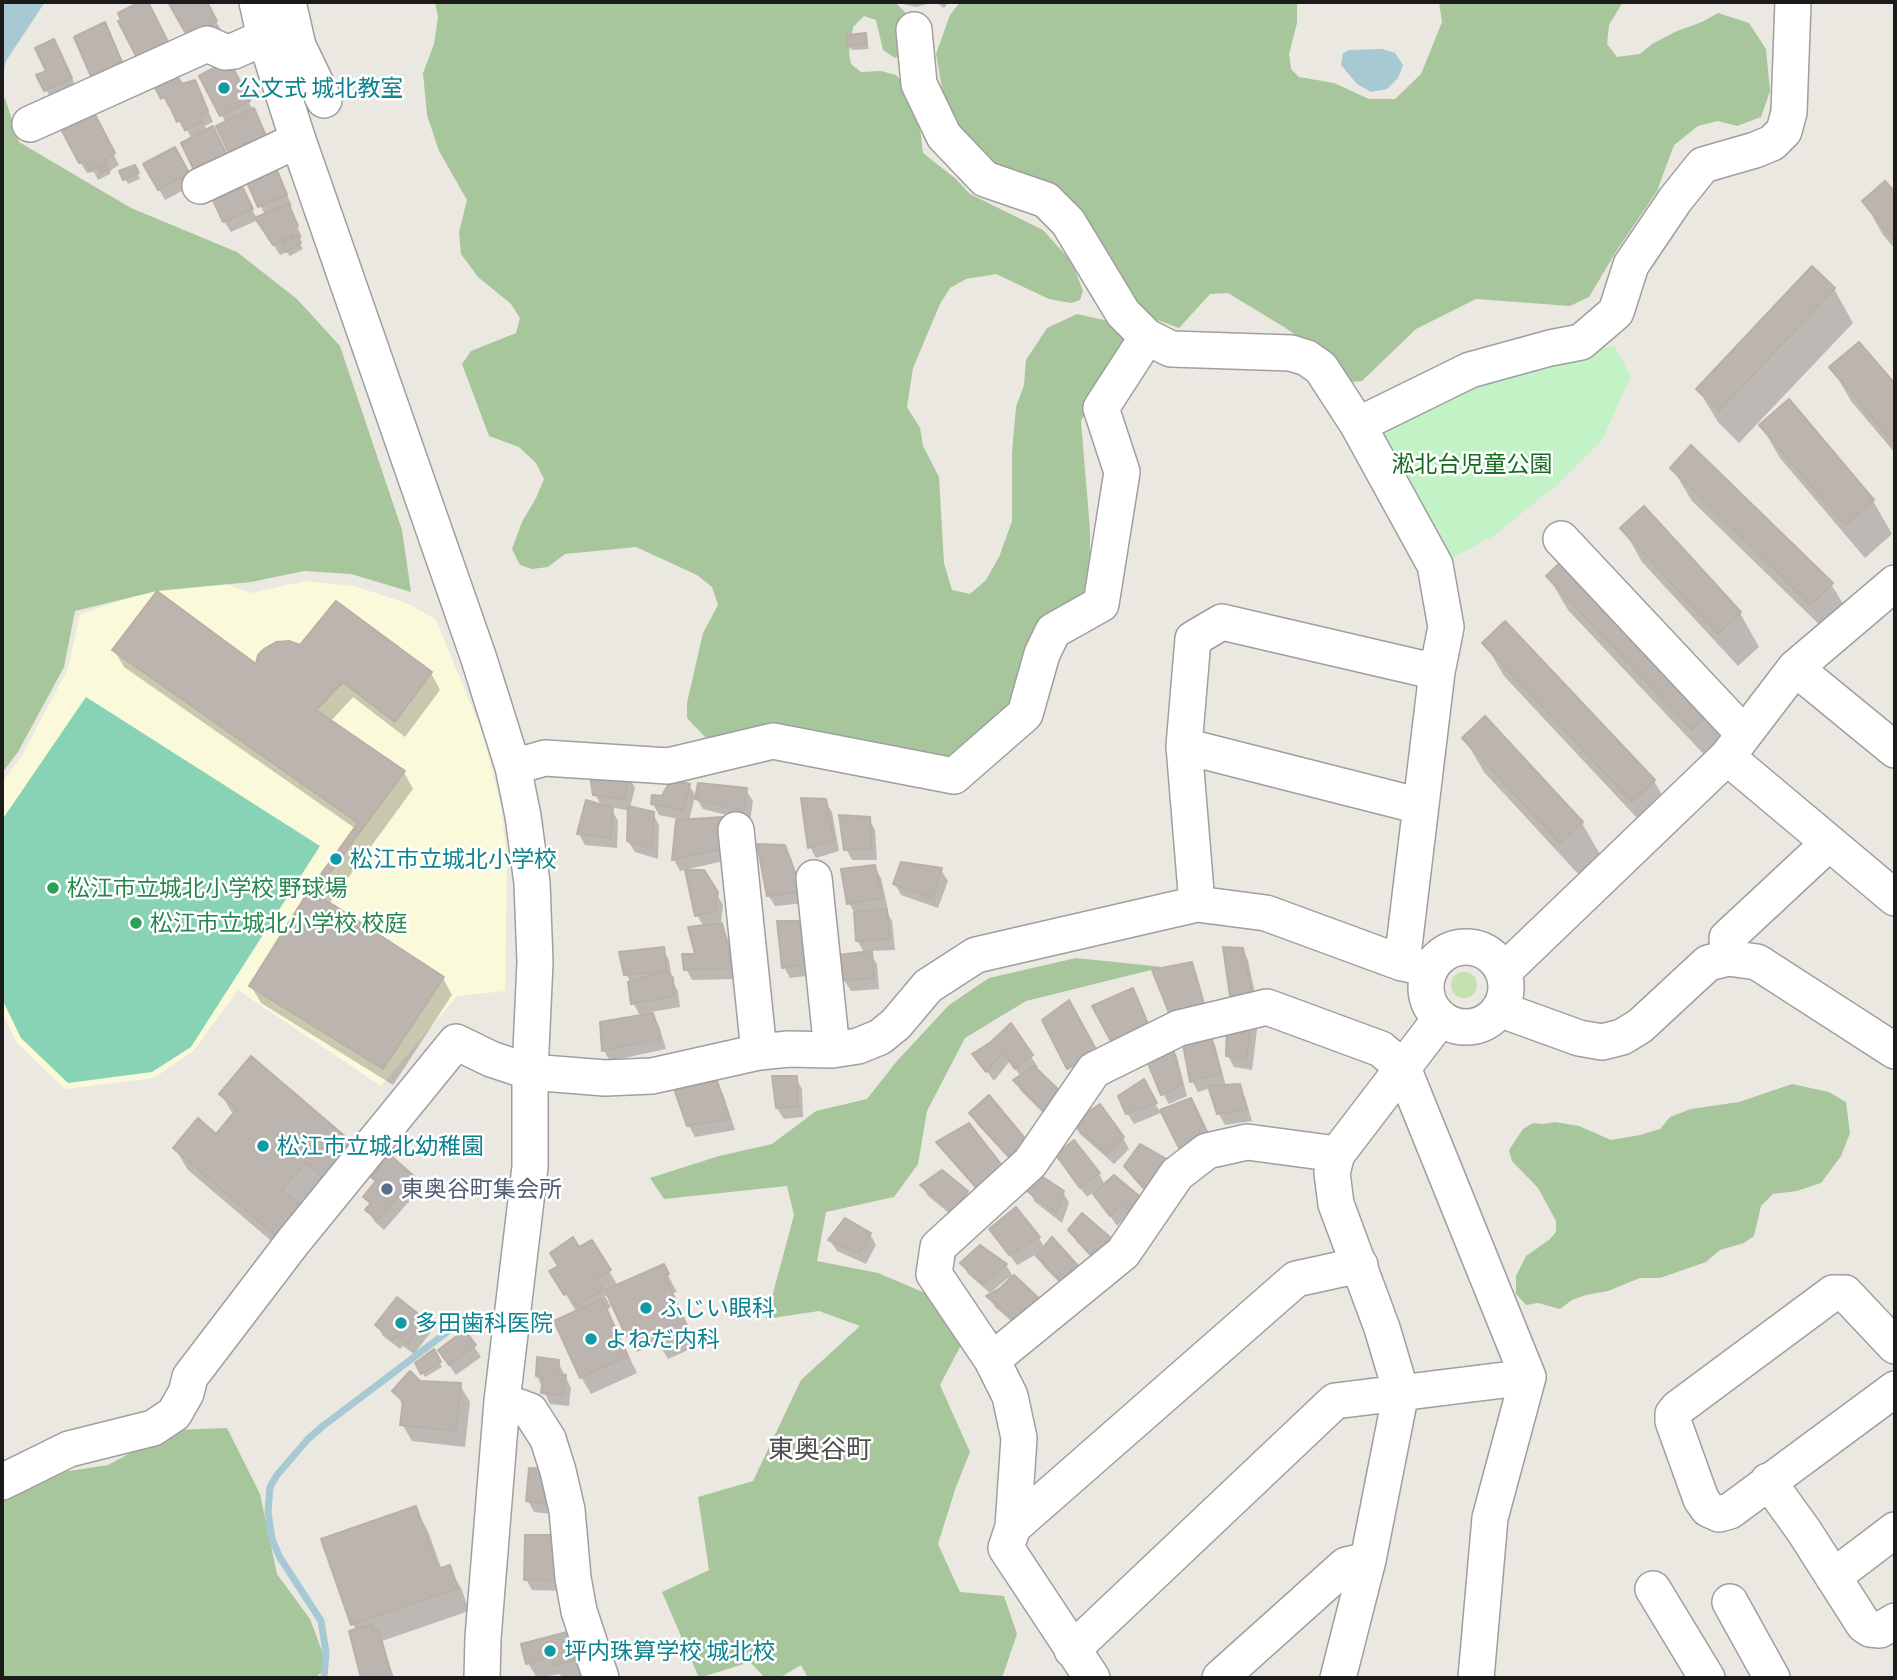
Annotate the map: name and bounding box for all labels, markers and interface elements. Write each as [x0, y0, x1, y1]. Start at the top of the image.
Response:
place label: 公文式 城北教室 [238, 74, 404, 102]
marker: 公文式 城北教室 [216, 80, 232, 96]
park label: 淞北台児童公園 [1392, 450, 1552, 478]
place label: 松江市立城北小学校 [350, 845, 557, 873]
marker: 松江市立城北小学校 [328, 851, 344, 867]
place label: 松江市立城北小学校 野球場 [67, 874, 348, 902]
marker: 松江市立城北小学校 野球場 [45, 880, 61, 896]
place label: 松江市立城北小学校 校庭 [150, 909, 408, 937]
marker: 松江市立城北小学校 校庭 [128, 915, 144, 931]
place label: 松江市立城北幼稚園 [277, 1132, 484, 1160]
marker: 松江市立城北幼稚園 [255, 1138, 271, 1154]
place label: 東奥谷町集会所 [401, 1175, 562, 1203]
marker: 東奥谷町集会所 [379, 1181, 395, 1197]
place label: ふじい眼科 [660, 1294, 775, 1322]
marker: ふじい眼科 [638, 1300, 654, 1316]
place label: 多田歯科医院 [415, 1309, 553, 1337]
marker: 多田歯科医院 [393, 1315, 409, 1331]
place label: よねだ内科 [605, 1325, 720, 1353]
marker: よねだ内科 [583, 1331, 599, 1347]
district label: 東奥谷町 [768, 1433, 872, 1465]
place label: 坪内珠算学校 城北校 [564, 1637, 776, 1665]
marker: 坪内珠算学校 城北校 [542, 1643, 558, 1659]

